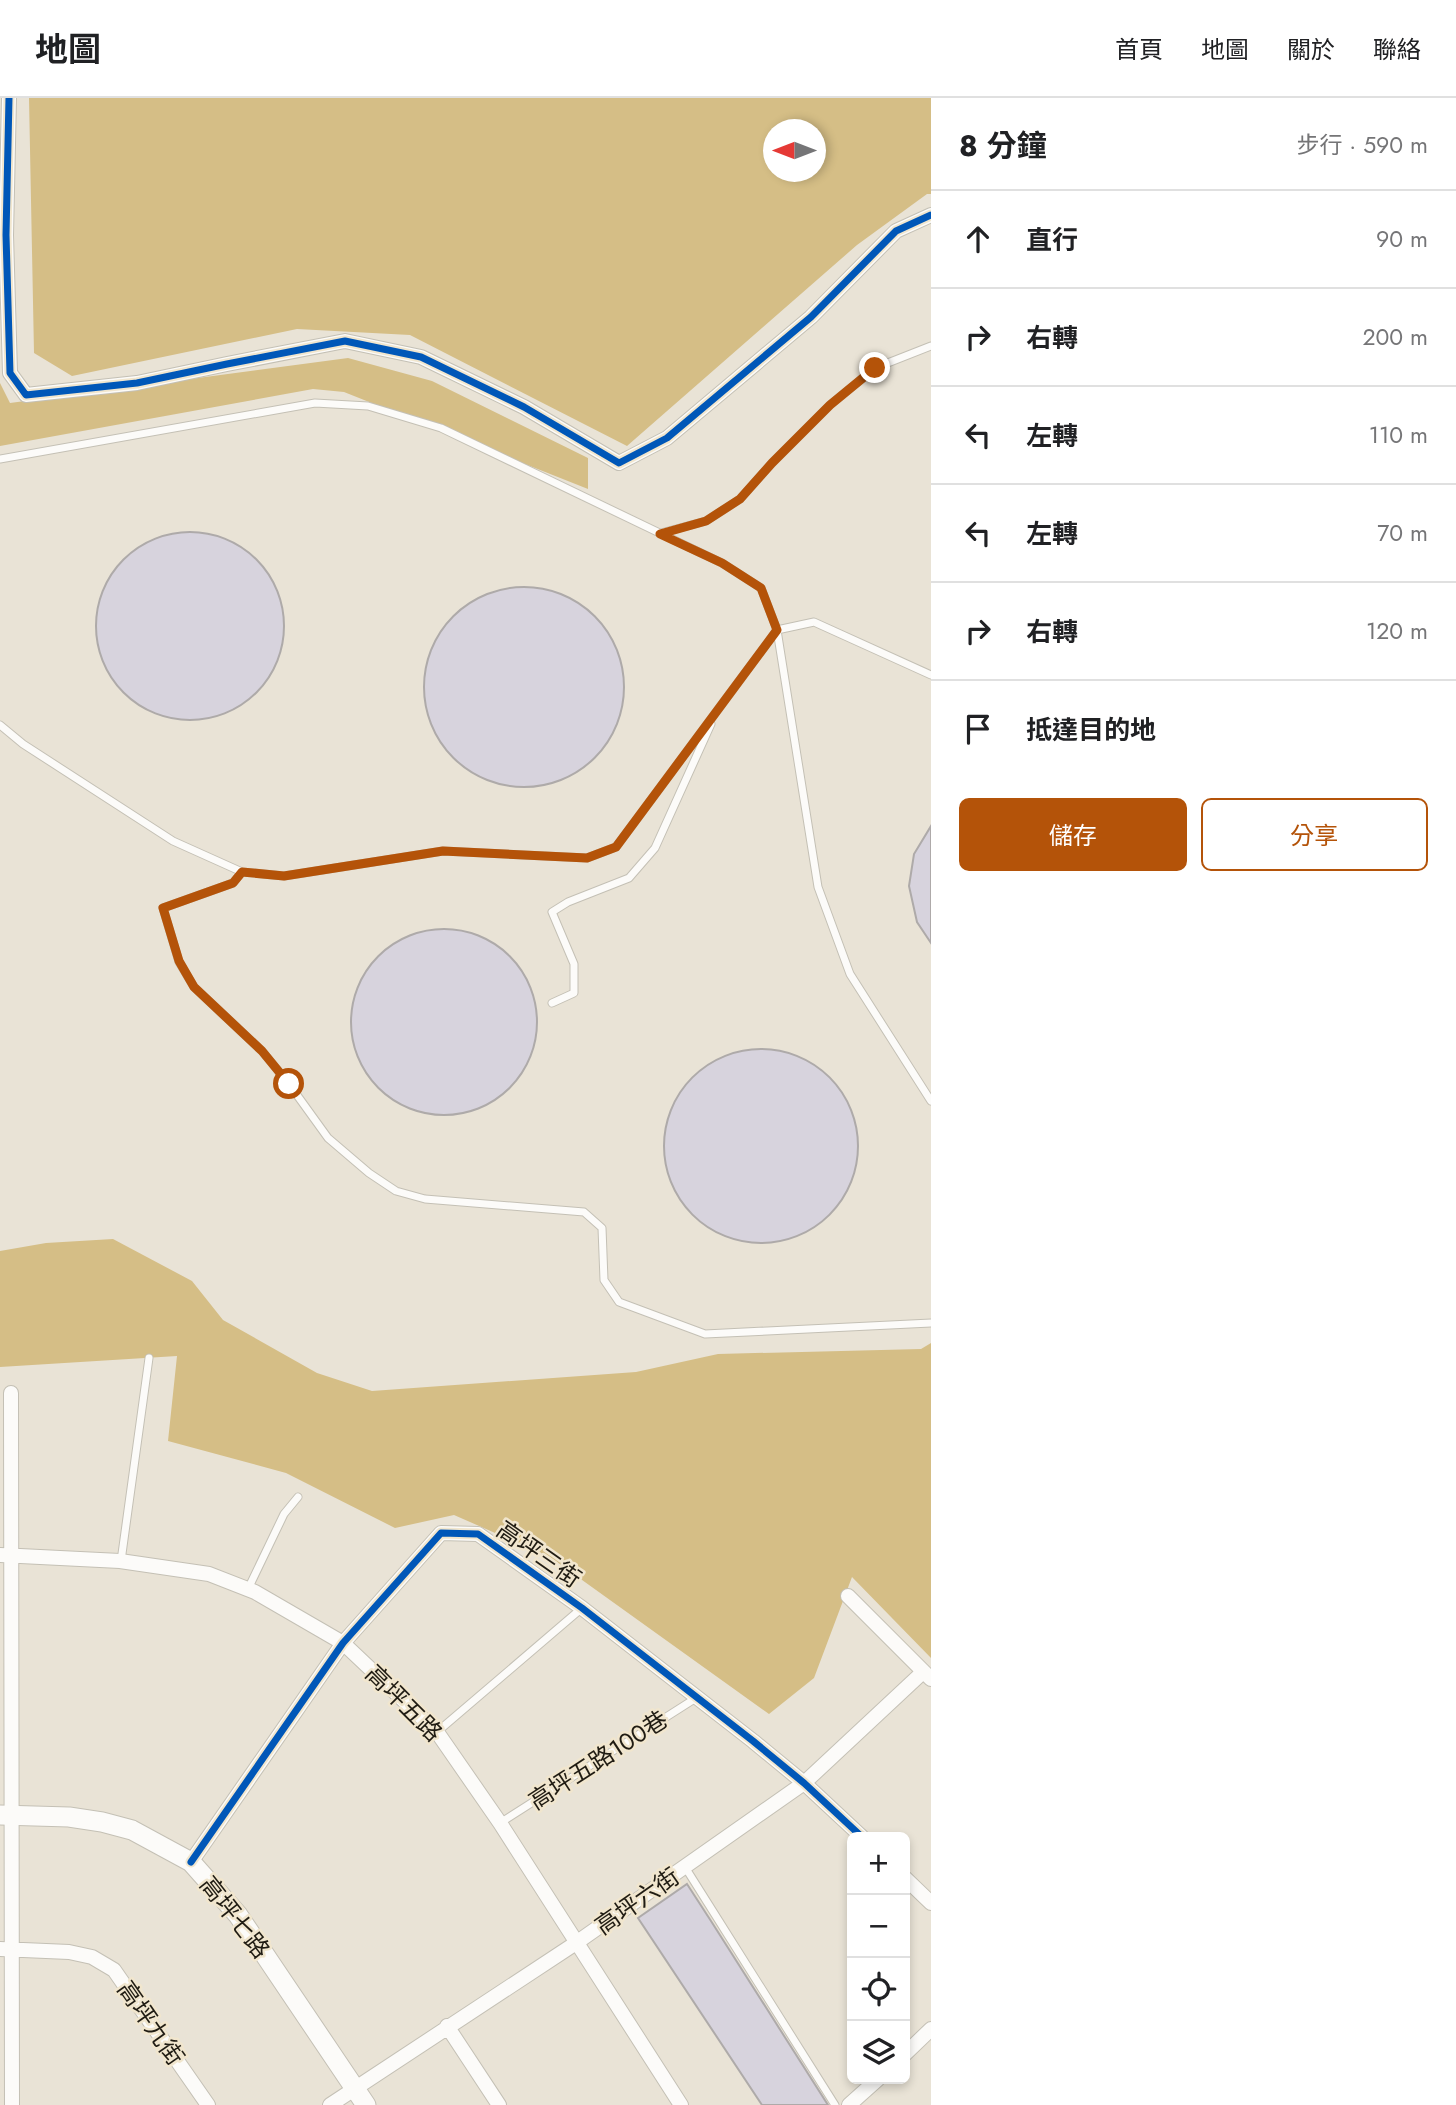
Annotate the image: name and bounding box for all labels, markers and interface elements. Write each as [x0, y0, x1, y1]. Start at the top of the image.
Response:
text: 地圖 [35, 26, 101, 73]
text: 首頁 [1115, 32, 1163, 67]
text: 地圖 [1201, 32, 1249, 67]
text: 關於 [1287, 32, 1335, 67]
text: 聯絡 [1373, 32, 1421, 67]
north arrow [763, 119, 826, 182]
text: 8 分鐘 [959, 124, 1047, 167]
text: 步行 · 590 m [1296, 128, 1428, 162]
icon: ahead [959, 220, 997, 258]
text: 直行 [1026, 221, 1078, 259]
text: 90 m [1376, 222, 1428, 256]
icon: right [959, 318, 997, 356]
text: 右轉 [1026, 319, 1078, 357]
text: 200 m [1362, 320, 1428, 354]
route end [859, 352, 890, 383]
icon: left [959, 416, 997, 454]
text: 左轉 [1026, 417, 1078, 455]
text: 110 m [1369, 418, 1428, 452]
icon: left [959, 514, 997, 552]
text: 左轉 [1026, 515, 1078, 553]
text: 70 m [1377, 516, 1428, 550]
icon: right [959, 612, 997, 650]
text: 右轉 [1026, 613, 1078, 651]
text: 120 m [1366, 614, 1428, 648]
icon: arrive [959, 710, 997, 748]
text: 抵達目的地 [1026, 711, 1156, 749]
button: 儲存 [959, 798, 1187, 871]
button: 分享 [1201, 798, 1428, 871]
route start [273, 1068, 304, 1099]
street label: 高坪三街 [490, 1512, 588, 1596]
street label: 高坪五路 [358, 1657, 450, 1749]
street label: 高坪五路100巷 [522, 1702, 674, 1818]
map controls [847, 1832, 910, 2084]
button: + [847, 1832, 910, 1895]
street label: 高坪六街 [588, 1859, 686, 1943]
street label: 高坪七路 [192, 1868, 278, 1966]
button: − [847, 1895, 910, 1958]
button: locate [847, 1958, 910, 2021]
street label: 高坪九街 [109, 1974, 193, 2072]
button: layers [847, 2021, 910, 2084]

